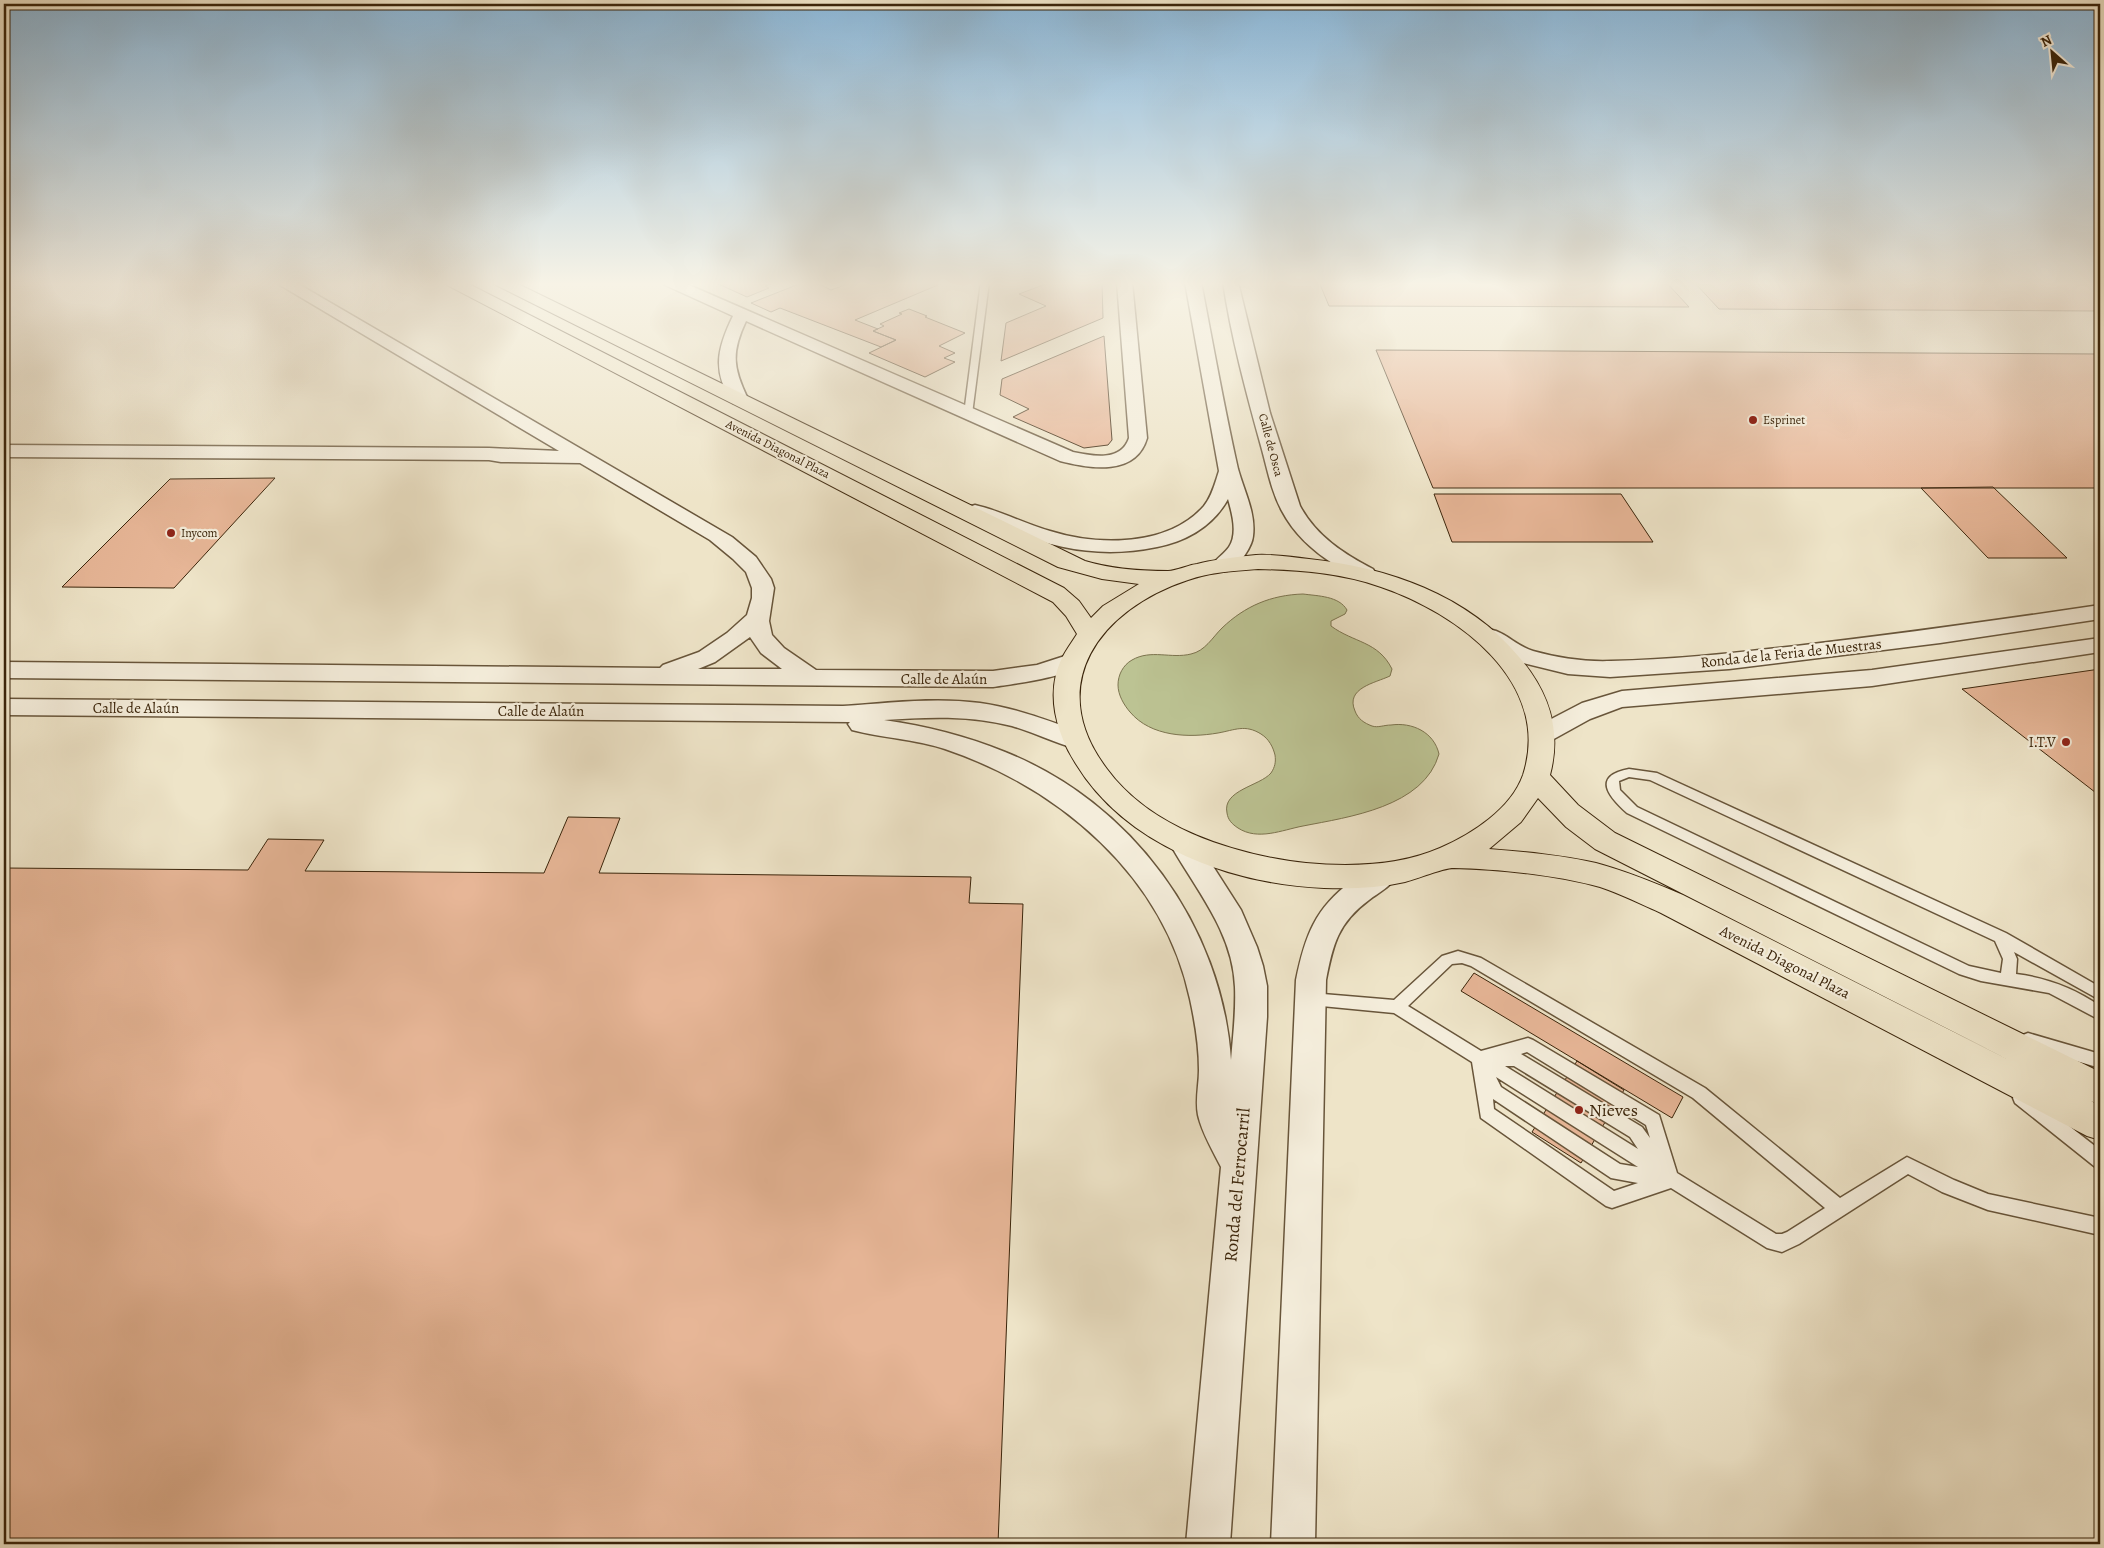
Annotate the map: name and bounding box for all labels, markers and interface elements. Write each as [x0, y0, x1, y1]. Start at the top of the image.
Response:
north arrow [2026, 28, 2076, 78]
text: N [2037, 30, 2055, 52]
street label: Calle de Osca [1255, 412, 1287, 479]
place label: Esprinet [1763, 412, 1805, 428]
marker: Esprinet [1747, 414, 1759, 426]
street label: Avenida Diagonal Plaza [722, 415, 833, 482]
place label: Inycom [181, 525, 218, 541]
marker: Inycom [165, 527, 177, 539]
street label: Ronda de la Feria de Muestras [1699, 634, 1883, 672]
street label: Calle de Alaún [901, 669, 987, 689]
street label: Calle de Alaún [93, 698, 179, 718]
street label: Calle de Alaún [498, 701, 584, 721]
place label: I.T.V [2028, 732, 2057, 752]
marker: I.T.V [2060, 736, 2072, 748]
street label: Avenida Diagonal Plaza [1716, 920, 1853, 1003]
place label: Nieves [1589, 1098, 1638, 1122]
marker: Nieves [1573, 1104, 1585, 1116]
street label: Ronda del Ferrocarril [1218, 1106, 1256, 1263]

